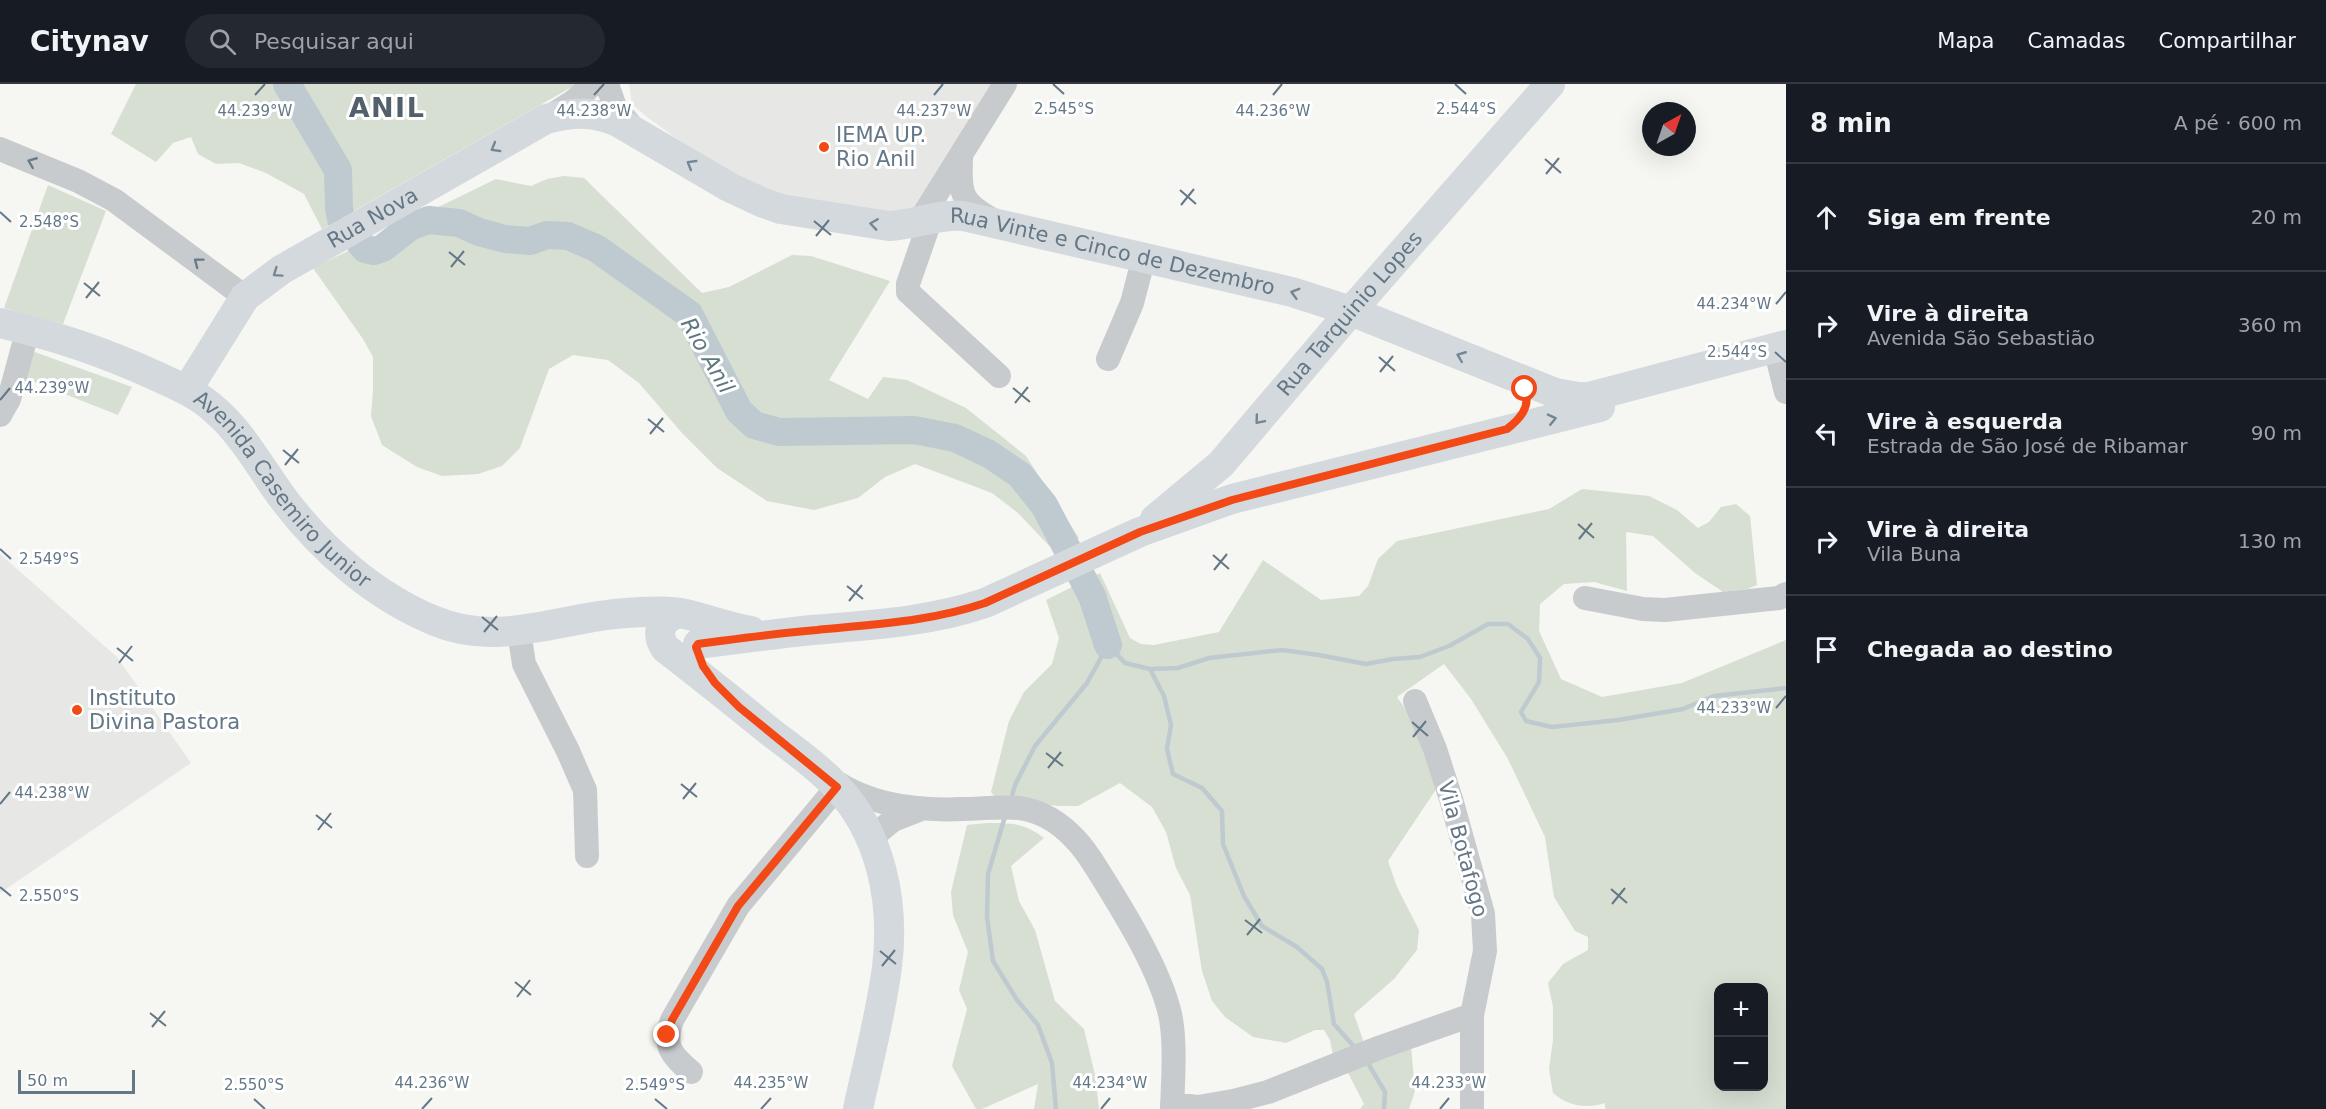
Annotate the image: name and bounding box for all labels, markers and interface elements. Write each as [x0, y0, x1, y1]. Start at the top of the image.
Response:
search box [185, 14, 605, 68]
text: Citynav [30, 25, 149, 58]
icon: search [206, 25, 239, 58]
text: Pesquisar aqui [254, 29, 414, 54]
text: Mapa [1937, 29, 1994, 53]
text: Camadas [2027, 29, 2125, 53]
text: Compartilhar [2158, 29, 2296, 53]
district label: ANIL [349, 92, 425, 123]
text: 2.545°S [1034, 100, 1094, 118]
text: 2.544°S [1436, 100, 1496, 118]
text: 44.239°W [218, 102, 293, 120]
text: 44.238°W [557, 102, 632, 120]
text: 44.237°W [897, 102, 972, 120]
text: 44.236°W [1236, 102, 1311, 120]
north arrow [1642, 102, 1696, 156]
text: 8 min [1810, 108, 1892, 138]
text: A pé · 600 m [2174, 111, 2302, 135]
place label: IEMA UP. Rio Anil [836, 123, 926, 171]
marker: IEMA UP. Rio Anil [817, 140, 831, 154]
one-way arrow [491, 141, 502, 152]
one-way arrow [27, 157, 38, 169]
one-way arrow [687, 160, 697, 172]
street label: Rua Nova [323, 183, 422, 253]
icon: ahead [1810, 201, 1843, 234]
street label: Rua Vinte e Cinco de Dezembro [950, 204, 1277, 300]
text: Siga em frente [1867, 205, 2051, 230]
text: 20 m [2251, 205, 2302, 229]
text: 2.548°S [19, 213, 79, 231]
one-way arrow [869, 218, 878, 231]
street label: Rua Tarquinio Lopes [1272, 226, 1427, 401]
one-way arrow [194, 258, 205, 269]
one-way arrow [273, 266, 284, 277]
one-way arrow [1290, 288, 1301, 300]
text: 44.234°W [1697, 295, 1772, 313]
text: Vire à direita [1867, 301, 2029, 326]
icon: right [1810, 309, 1843, 342]
water label: Rio Anil [676, 313, 739, 397]
text: 360 m [2238, 313, 2302, 337]
text: Avenida São Sebastião [1867, 326, 2095, 350]
text: 2.544°S [1707, 343, 1767, 361]
one-way arrow [1456, 351, 1467, 363]
route start [1511, 375, 1537, 401]
text: 44.239°W [15, 379, 90, 397]
street label: Avenida Casemiro Junior [189, 386, 376, 593]
text: Vire à esquerda [1867, 409, 2063, 434]
one-way arrow [1255, 413, 1266, 424]
one-way arrow [1546, 413, 1556, 426]
icon: left [1810, 417, 1843, 450]
text: 90 m [2251, 421, 2302, 445]
text: Estrada de São José de Ribamar [1867, 434, 2188, 458]
text: Vire à direita [1867, 517, 2029, 542]
icon: right [1810, 525, 1843, 558]
text: 130 m [2238, 529, 2302, 553]
text: Vila Buna [1867, 542, 1961, 566]
text: 2.549°S [19, 550, 79, 568]
icon: arrive [1810, 633, 1843, 666]
text: Chegada ao destino [1867, 637, 2113, 662]
place label: Instituto Divina Pastora [89, 686, 240, 734]
text: 44.233°W [1697, 699, 1772, 717]
marker: Instituto Divina Pastora [70, 703, 84, 717]
street label: Vila Botafogo [1433, 778, 1493, 920]
text: 44.238°W [15, 784, 90, 802]
text: 2.550°S [19, 887, 79, 905]
map controls [1714, 983, 1768, 1091]
button: + [1714, 983, 1768, 1037]
route end [653, 1021, 679, 1047]
button: − [1714, 1037, 1768, 1091]
scale bar [18, 1067, 135, 1094]
text: 50 m [27, 1071, 68, 1090]
text: 44.236°W [395, 1074, 470, 1092]
text: 44.235°W [734, 1074, 809, 1092]
text: 44.234°W [1073, 1074, 1148, 1092]
text: 44.233°W [1412, 1074, 1487, 1092]
text: 2.550°S [224, 1076, 284, 1094]
text: 2.549°S [625, 1076, 685, 1094]

